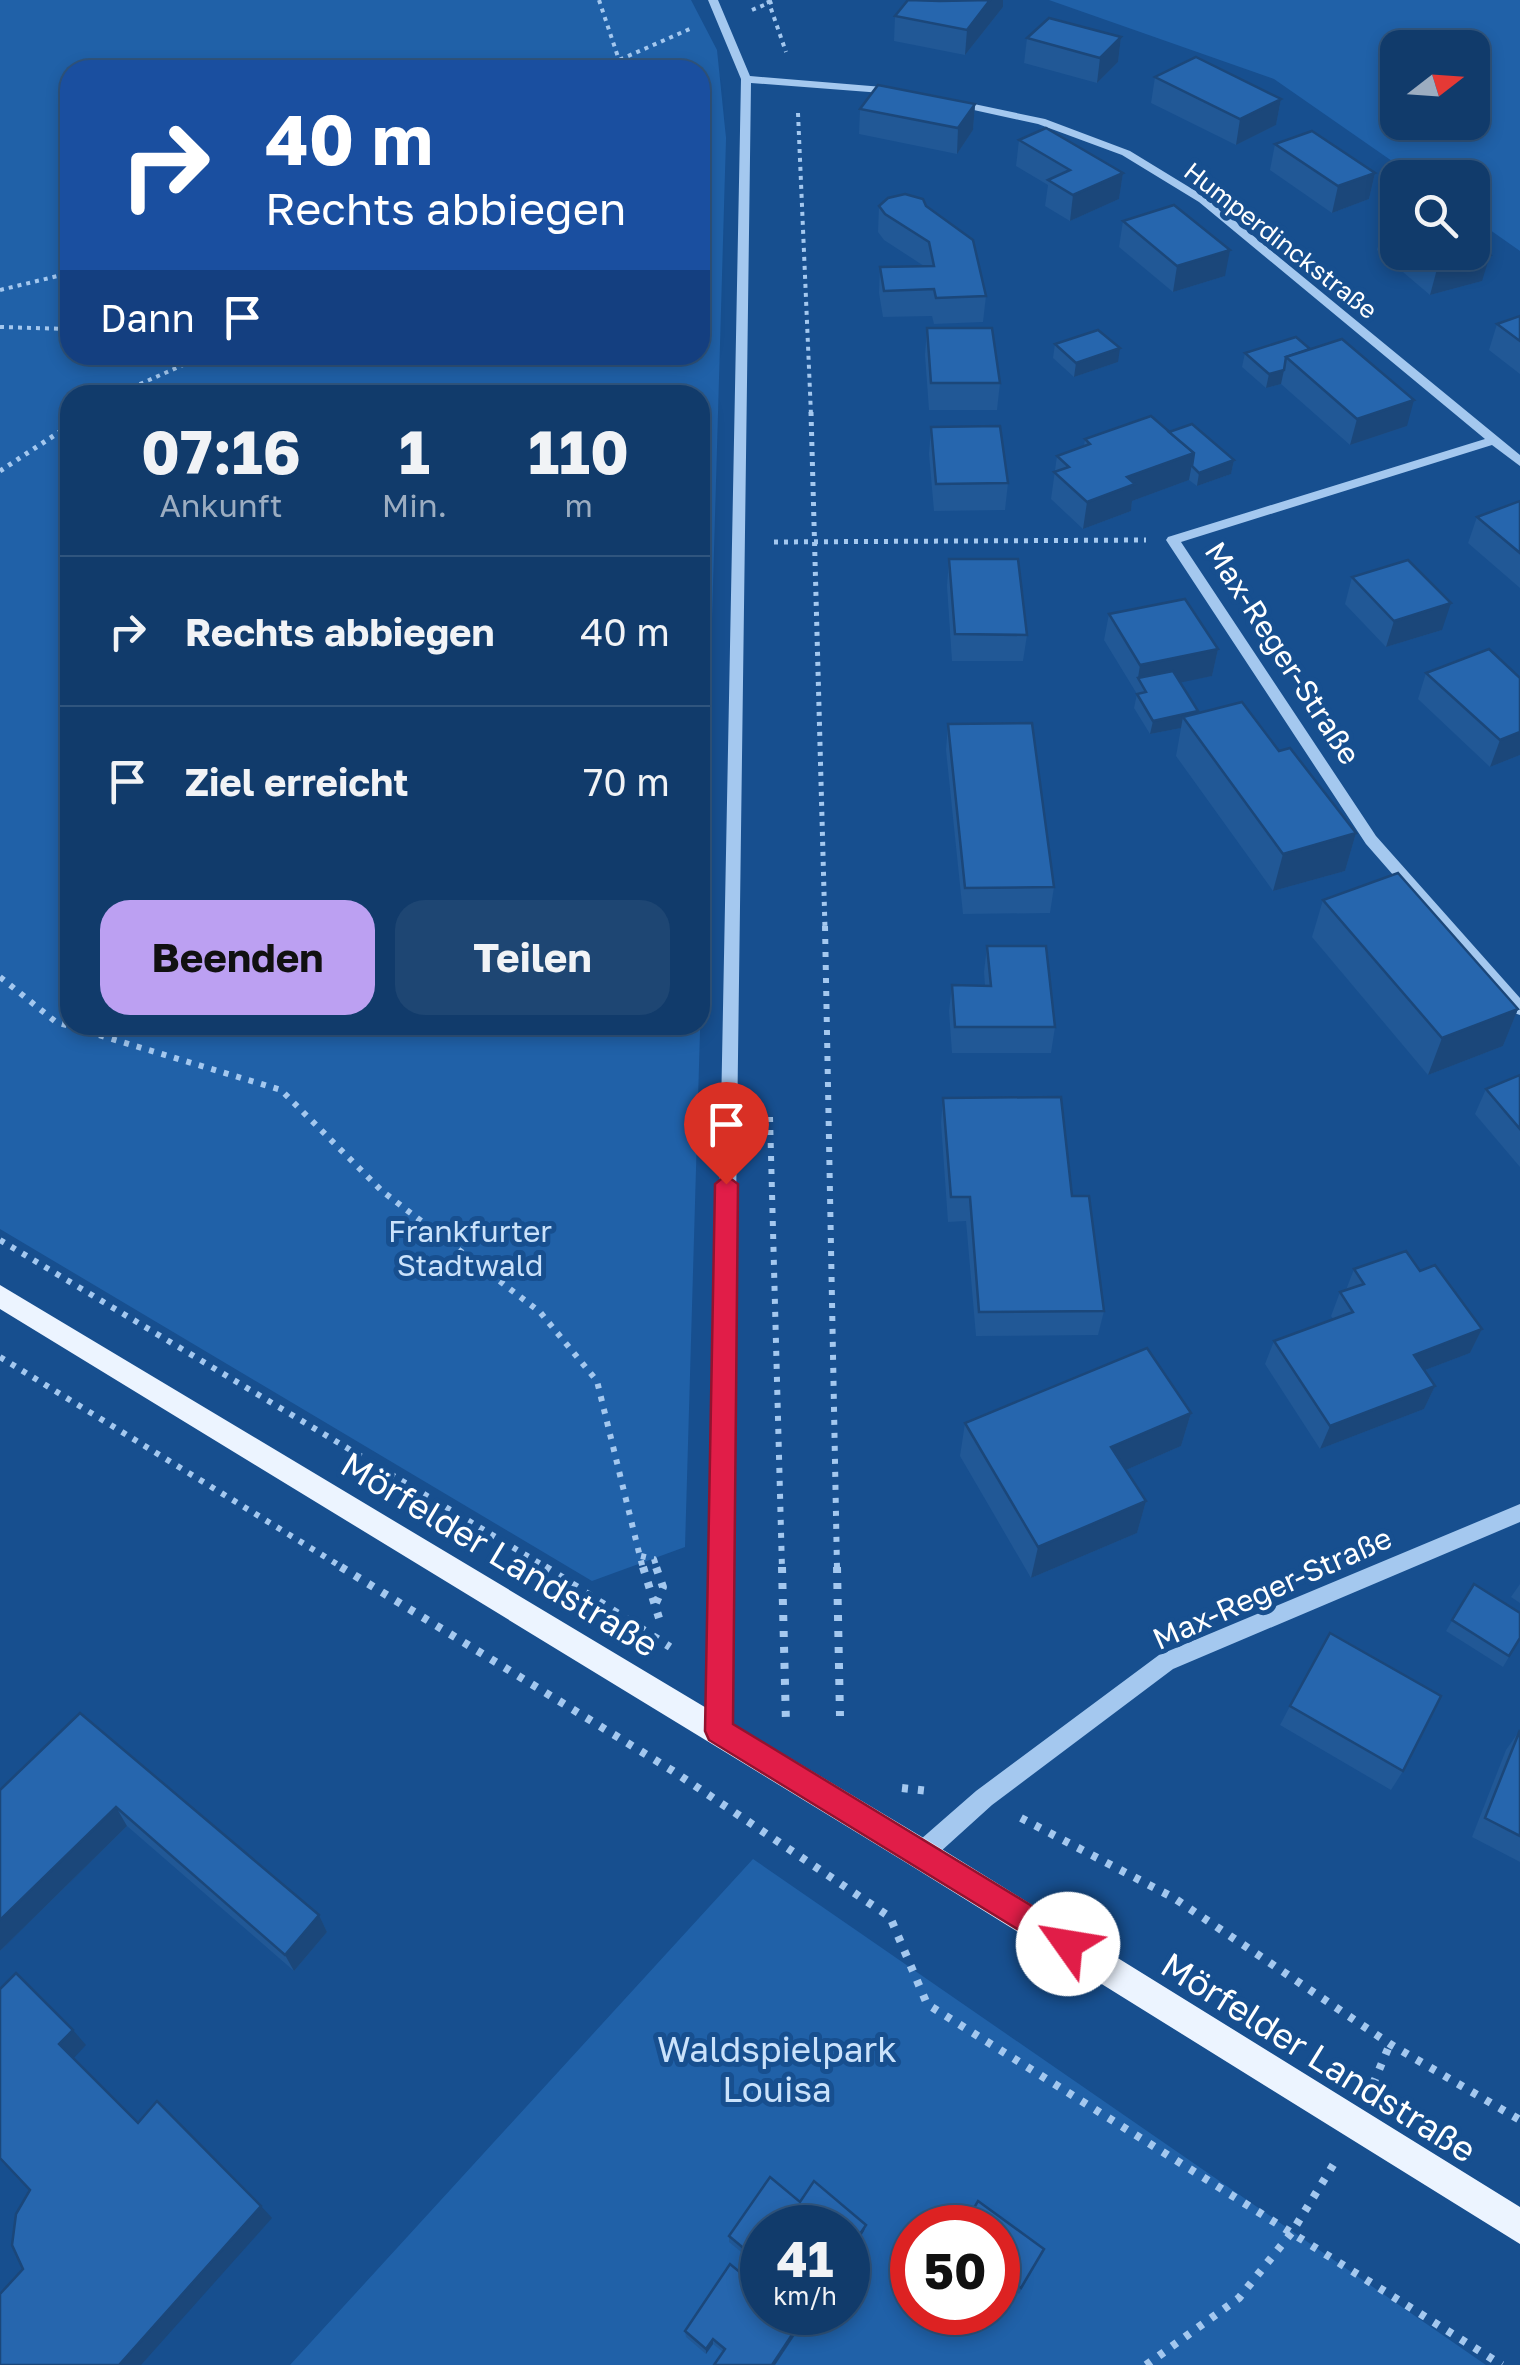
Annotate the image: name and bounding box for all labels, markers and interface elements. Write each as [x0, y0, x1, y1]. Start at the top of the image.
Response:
north arrow [1380, 30, 1490, 140]
map controls [1380, 30, 1490, 270]
text: 40 m [265, 96, 433, 180]
icon: right [100, 100, 230, 230]
street label: Humperdinckstraße [1178, 155, 1384, 325]
button: search [1380, 160, 1490, 270]
text: Rechts abbiegen [265, 181, 627, 235]
icon: arrive [215, 290, 270, 345]
text: Dann [100, 295, 195, 340]
text: 07:16 [141, 415, 301, 487]
text: 1 [399, 415, 430, 487]
text: 110 [528, 415, 629, 487]
text: Ankunft [159, 486, 282, 524]
text: Min. [382, 486, 447, 524]
text: m [564, 486, 593, 524]
street label: Max-Reger-Straße [1198, 535, 1368, 771]
icon: right [100, 604, 155, 659]
text: Rechts abbiegen [185, 609, 494, 654]
text: 40 m [580, 609, 670, 654]
icon: arrive [100, 754, 155, 809]
text: Ziel erreicht [185, 759, 408, 804]
text: 70 m [583, 759, 670, 804]
button: Beenden [100, 900, 375, 1015]
button: Teilen [395, 900, 670, 1015]
pin [684, 1082, 769, 1185]
icon: arrive [699, 1097, 754, 1152]
park label: Frankfurter Stadtwald [388, 1213, 552, 1283]
street label: Mörfelder Landstraße [334, 1443, 666, 1665]
street label: Max-Reger-Straße [1147, 1519, 1397, 1657]
position arrow [1016, 1892, 1120, 1996]
street label: Mörfelder Landstraße [1154, 1943, 1484, 2171]
park label: Waldspielpark Louisa [657, 2028, 897, 2110]
speed limit sign: 50 [890, 2205, 1020, 2335]
text: 41 [776, 2228, 833, 2288]
text: km/h [773, 2280, 837, 2311]

